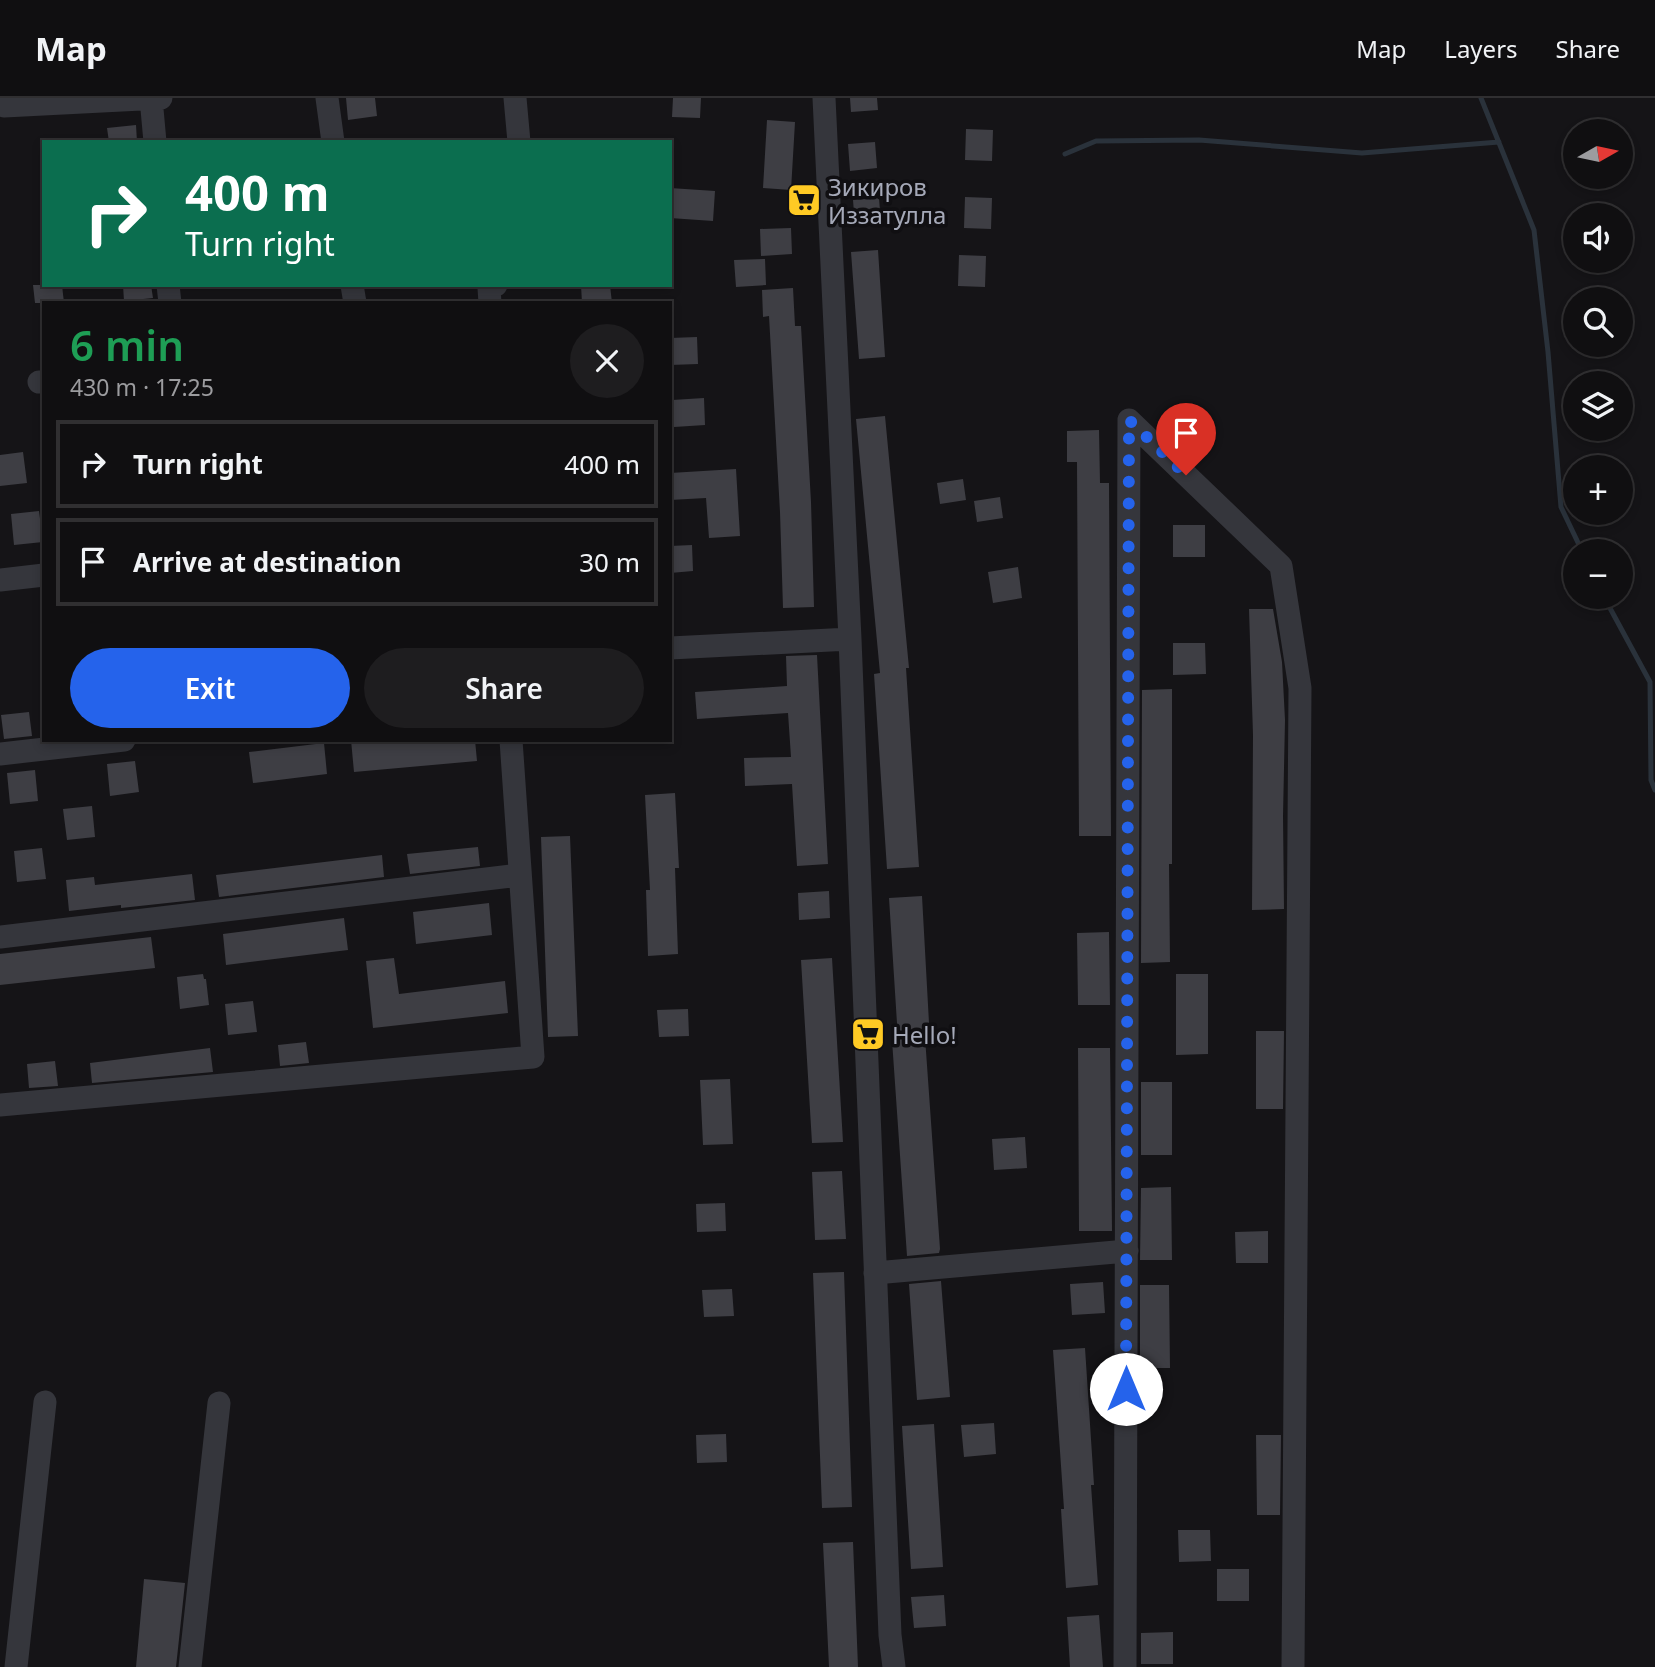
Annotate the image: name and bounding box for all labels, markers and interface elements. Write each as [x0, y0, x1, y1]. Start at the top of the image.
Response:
text: Map [35, 26, 107, 71]
text: Map [1356, 32, 1406, 65]
text: Layers [1444, 32, 1518, 65]
text: Share [1556, 32, 1620, 65]
north arrow [1563, 119, 1633, 189]
map controls [1563, 119, 1633, 609]
text: 400 m [185, 159, 330, 225]
icon: right [70, 168, 161, 259]
place label: Зикиров Иззатулла [828, 170, 946, 231]
supermarket icon: Зикиров Иззатулла [785, 181, 823, 219]
button: sound [1563, 203, 1633, 273]
text: Turn right [185, 222, 335, 265]
button: search [1563, 287, 1633, 357]
text: 6 min [70, 316, 184, 373]
button: close [570, 324, 644, 398]
text: 430 m · 17:25 [70, 371, 214, 403]
button: layers [1563, 371, 1633, 441]
pin [1156, 403, 1216, 475]
icon: arrive [1167, 414, 1205, 452]
icon: right [74, 445, 112, 483]
text: Turn right [133, 446, 263, 482]
text: 400 m [564, 446, 640, 482]
button: + [1563, 455, 1633, 525]
button: − [1563, 539, 1633, 609]
icon: arrive [74, 543, 112, 581]
text: Arrive at destination [133, 544, 402, 580]
text: 30 m [579, 544, 640, 580]
button: Exit [70, 648, 350, 728]
button: Share [364, 648, 644, 728]
supermarket icon: Hello! [849, 1015, 887, 1053]
place label: Hello! [892, 1018, 957, 1051]
position arrow [1089, 1352, 1163, 1426]

